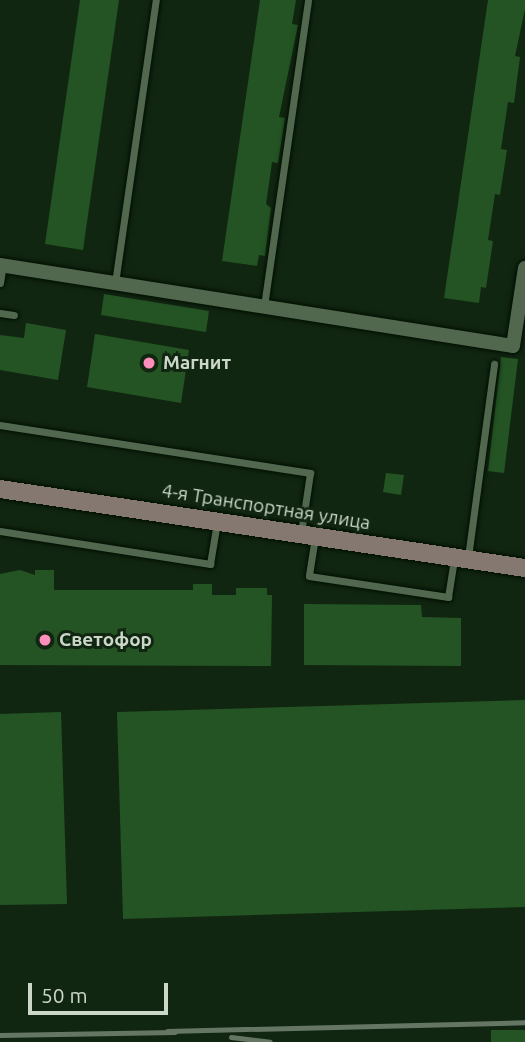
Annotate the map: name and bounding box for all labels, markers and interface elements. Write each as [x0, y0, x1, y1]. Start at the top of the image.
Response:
place label: Магнит [163, 352, 231, 374]
marker: Магнит [141, 355, 157, 371]
street label: 4-я Транспортная улица [160, 479, 372, 535]
place label: Светофор [59, 629, 152, 651]
marker: Светофор [37, 632, 53, 648]
scale bar [32, 968, 172, 1012]
text: 50 m [41, 983, 88, 1007]

